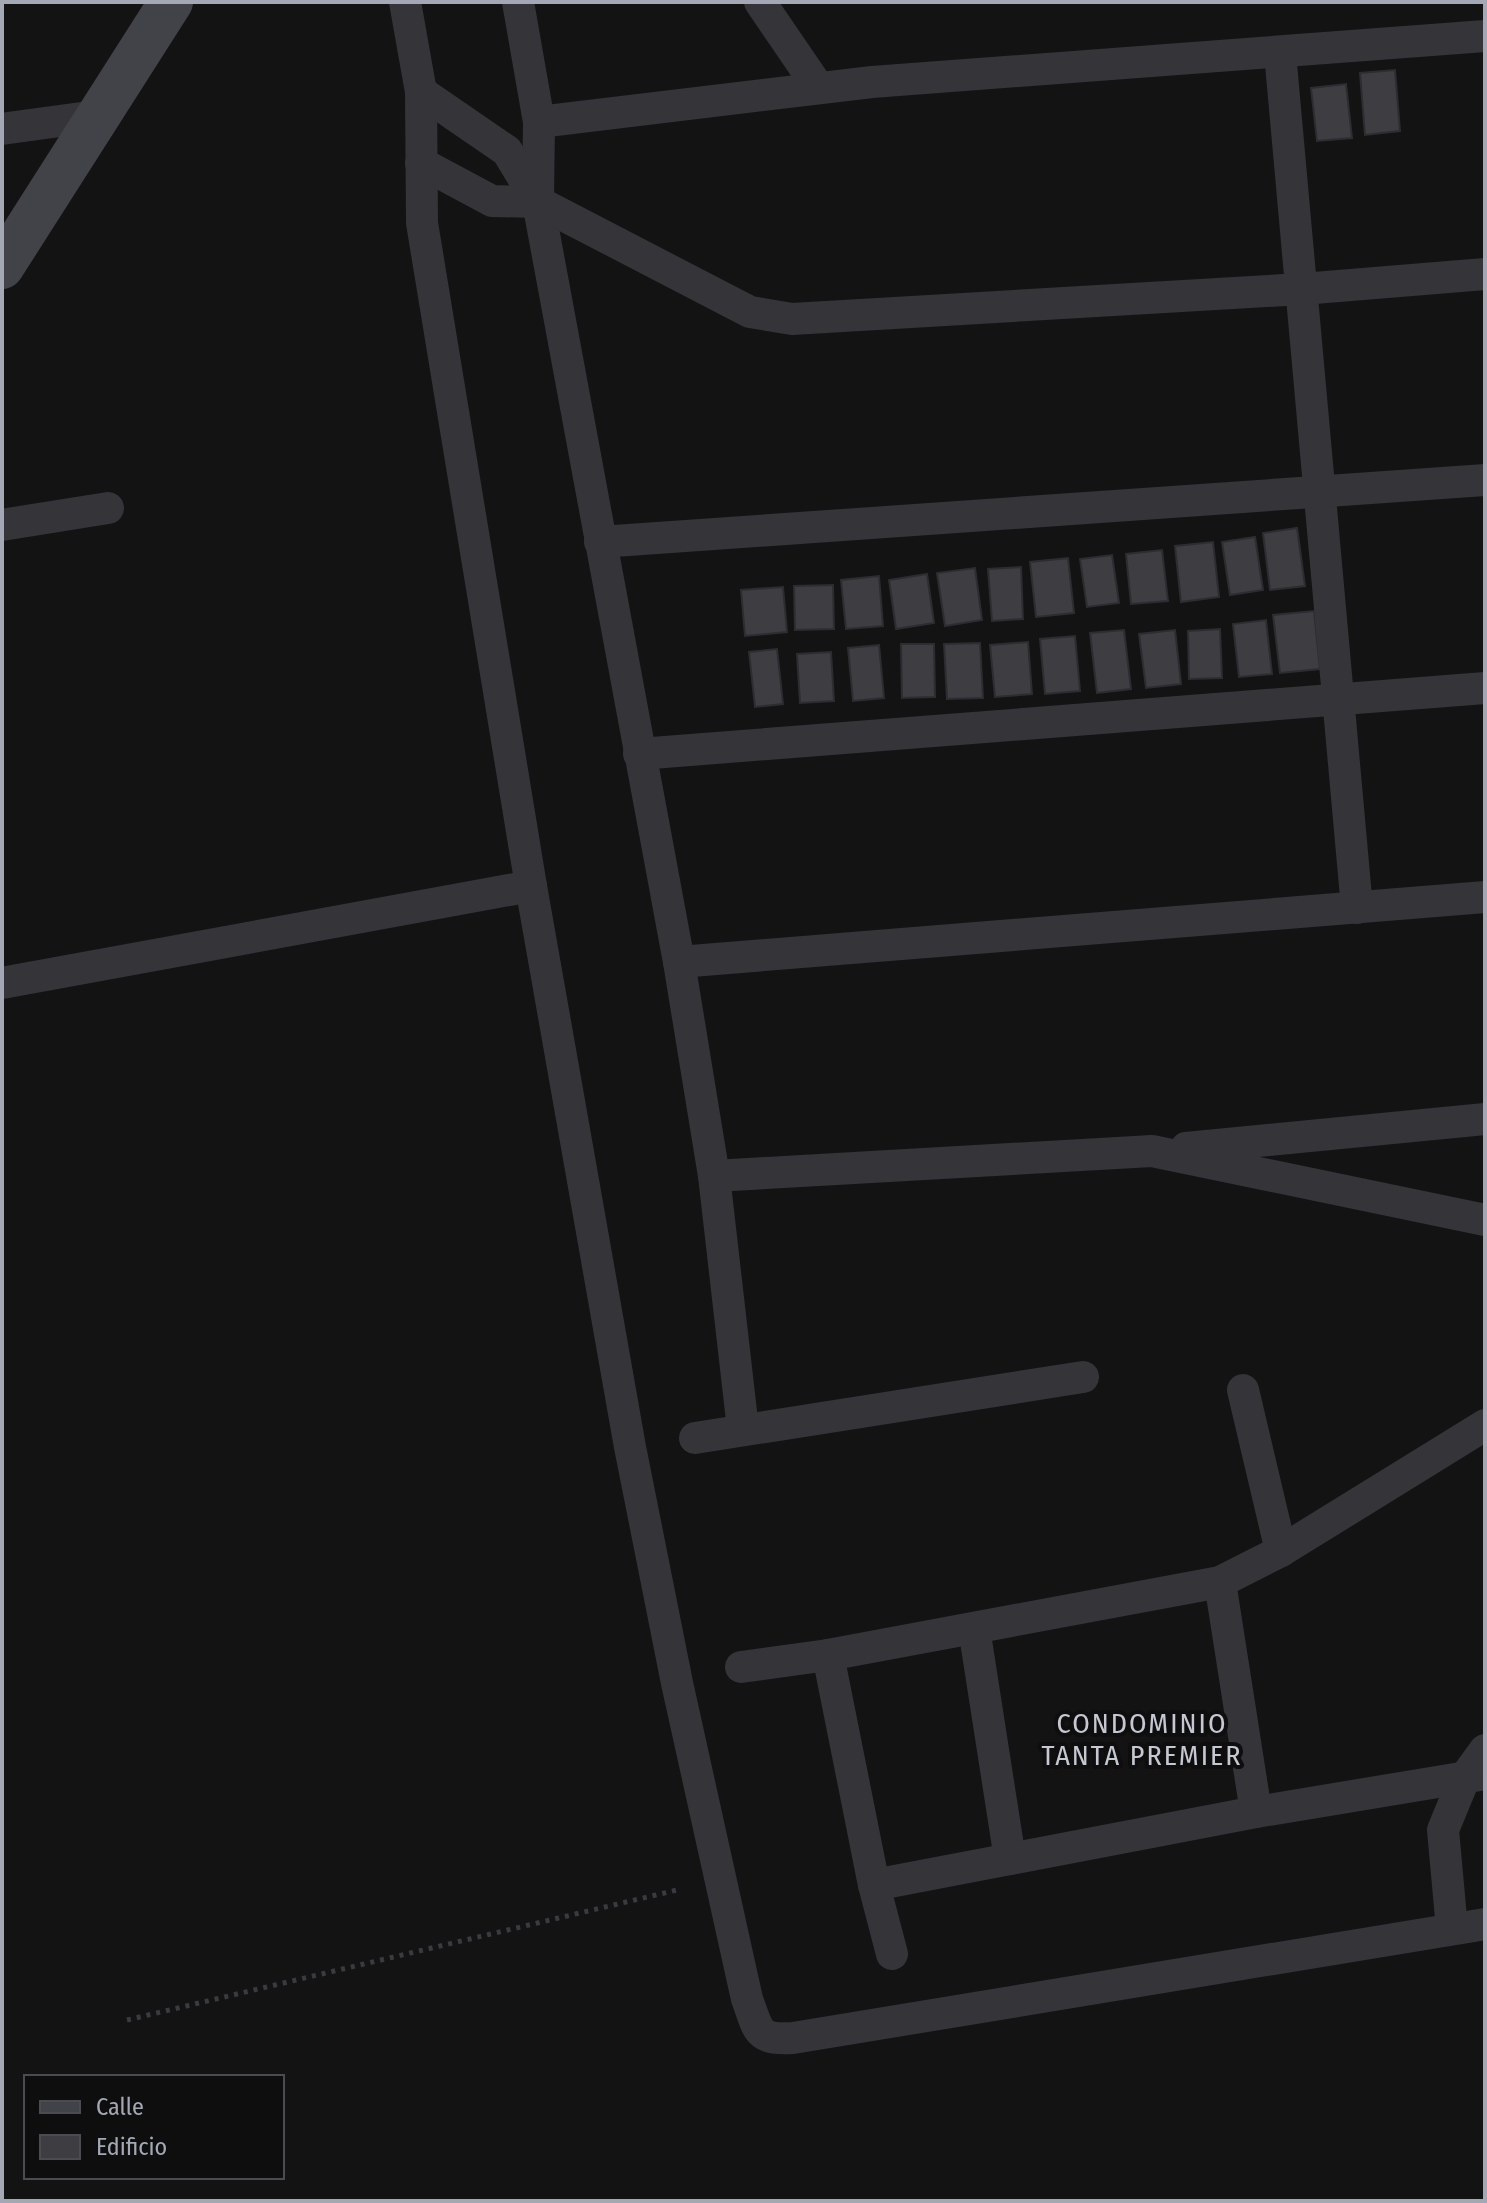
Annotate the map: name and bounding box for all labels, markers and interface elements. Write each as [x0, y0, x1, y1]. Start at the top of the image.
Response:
district label: CONDOMINIO TANTA PREMIER [1042, 1707, 1242, 1772]
legend [24, 2075, 284, 2179]
text: Calle [96, 2093, 144, 2121]
text: Edificio [96, 2133, 167, 2161]

